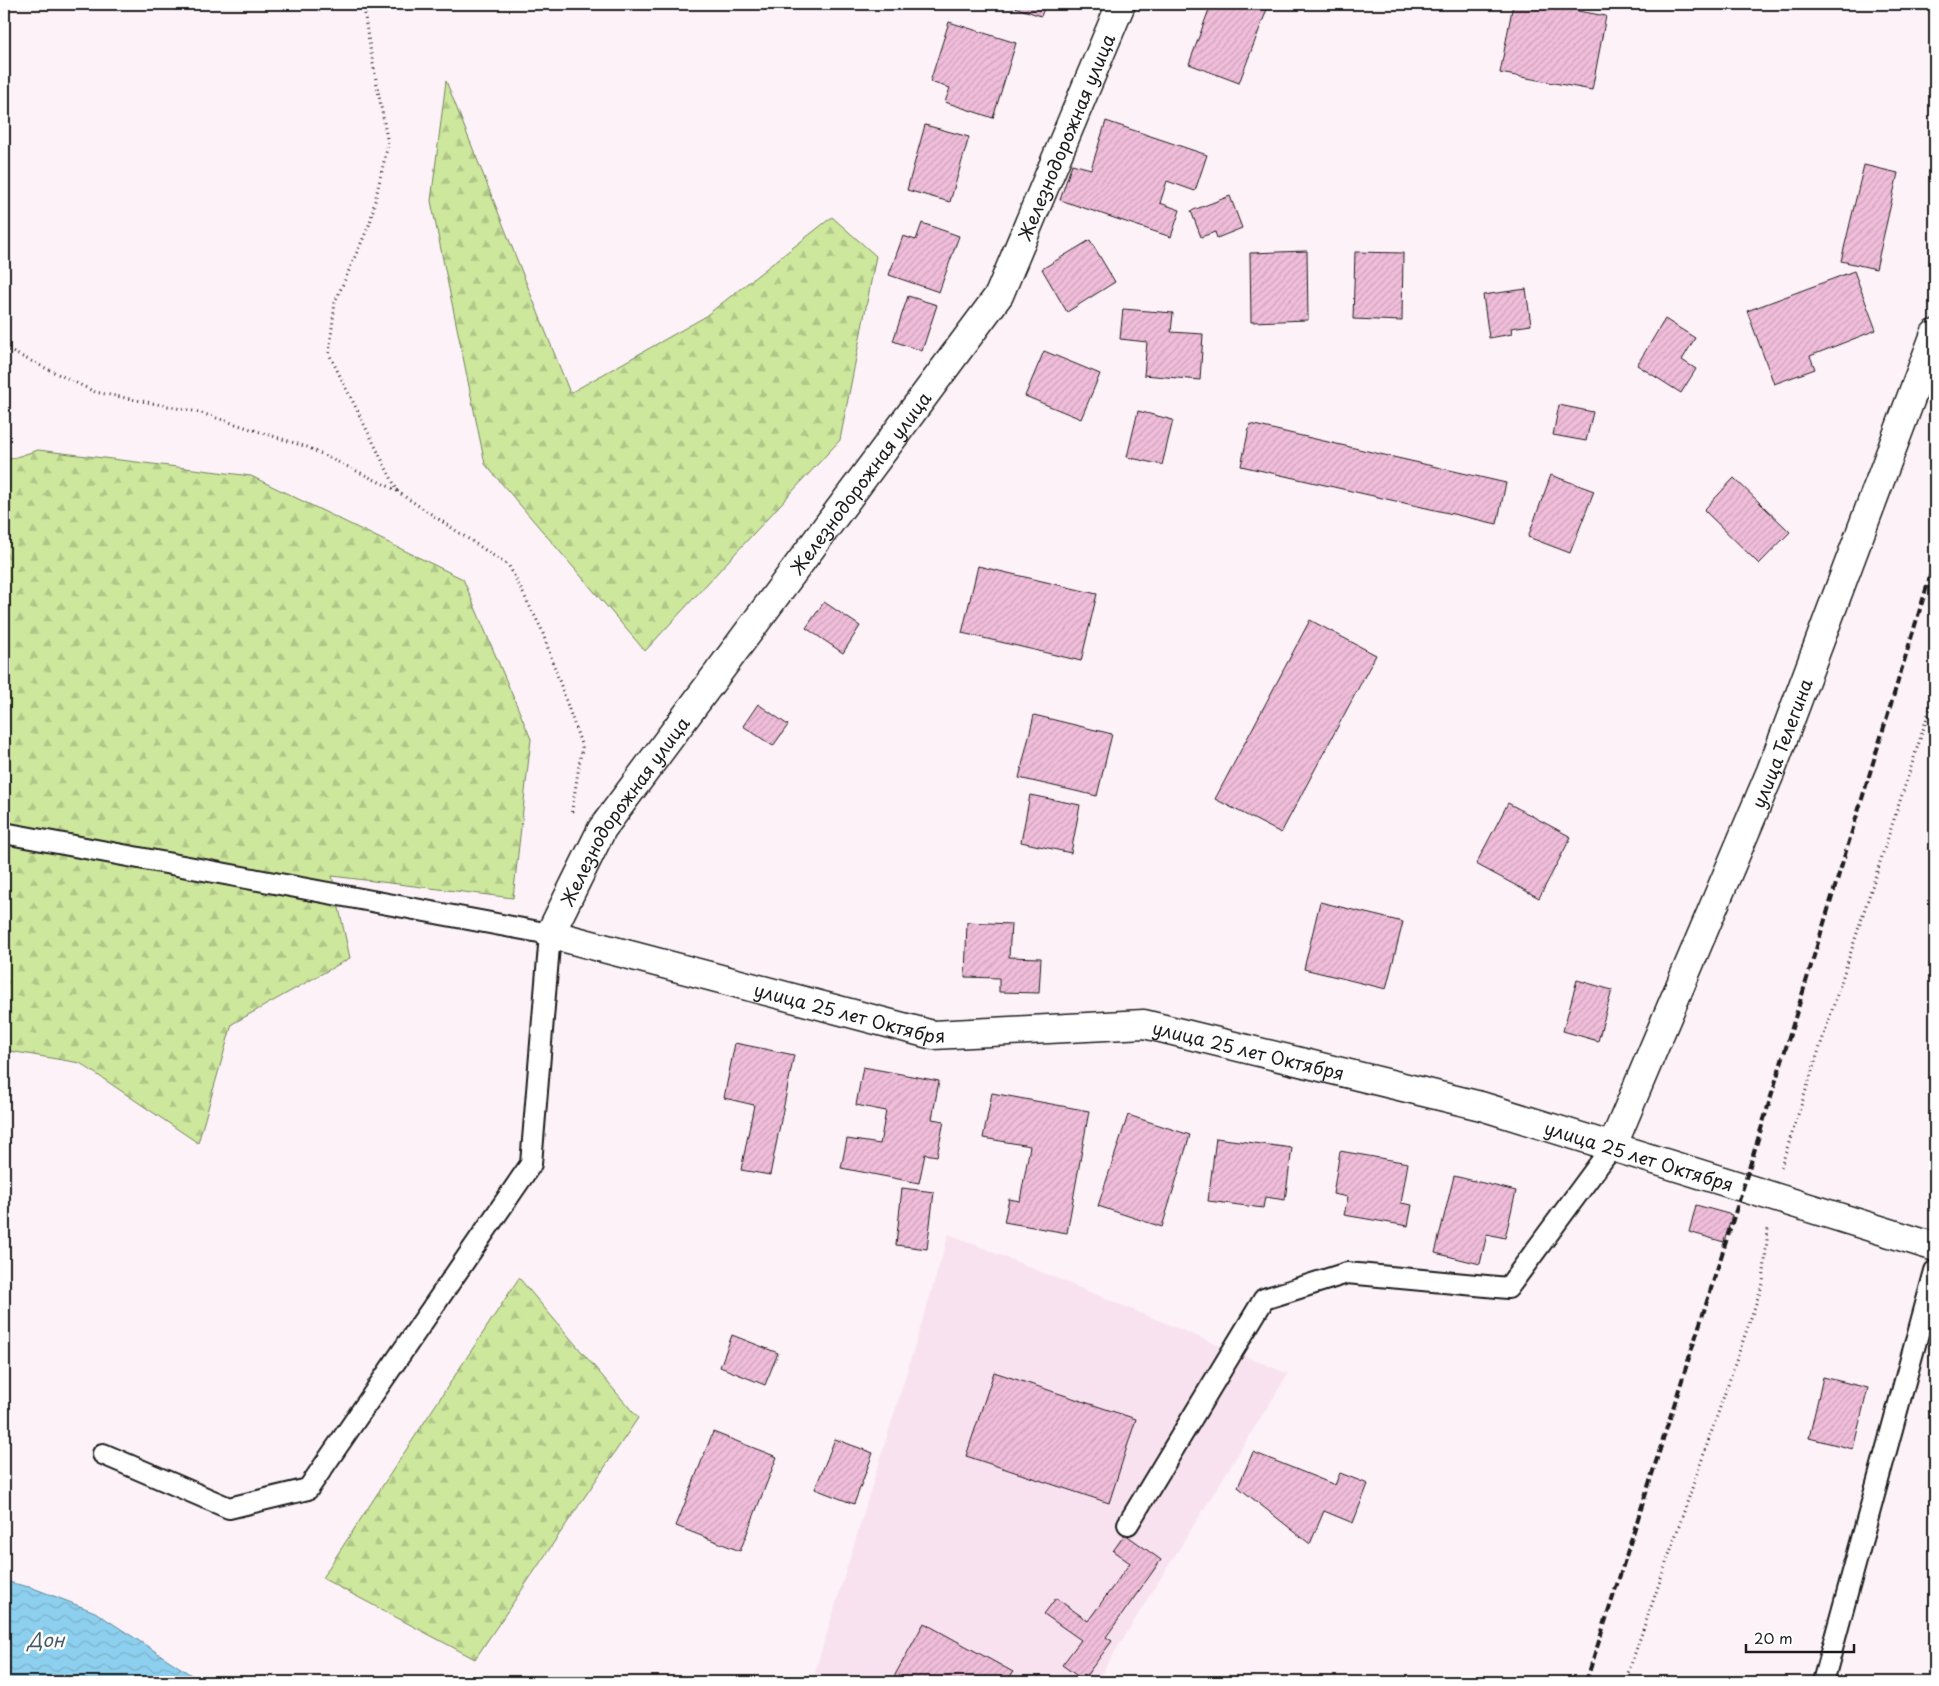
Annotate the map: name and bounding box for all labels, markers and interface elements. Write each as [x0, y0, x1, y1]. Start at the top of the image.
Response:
street label: Железнодорожная улица [1010, 29, 1121, 245]
street label: Железнодорожная улица [783, 385, 937, 580]
street label: улица Телегина [1744, 674, 1818, 812]
street label: Железнодорожная улица [553, 710, 696, 911]
street label: улица 25 лет Октября [751, 975, 946, 1049]
street label: улица 25 лет Октября [1150, 1013, 1347, 1086]
street label: улица 25 лет Октября [1541, 1113, 1737, 1197]
scale bar [1746, 1621, 1854, 1653]
water label: Дон [26, 1625, 66, 1653]
text: 20 m [1754, 1626, 1793, 1649]

